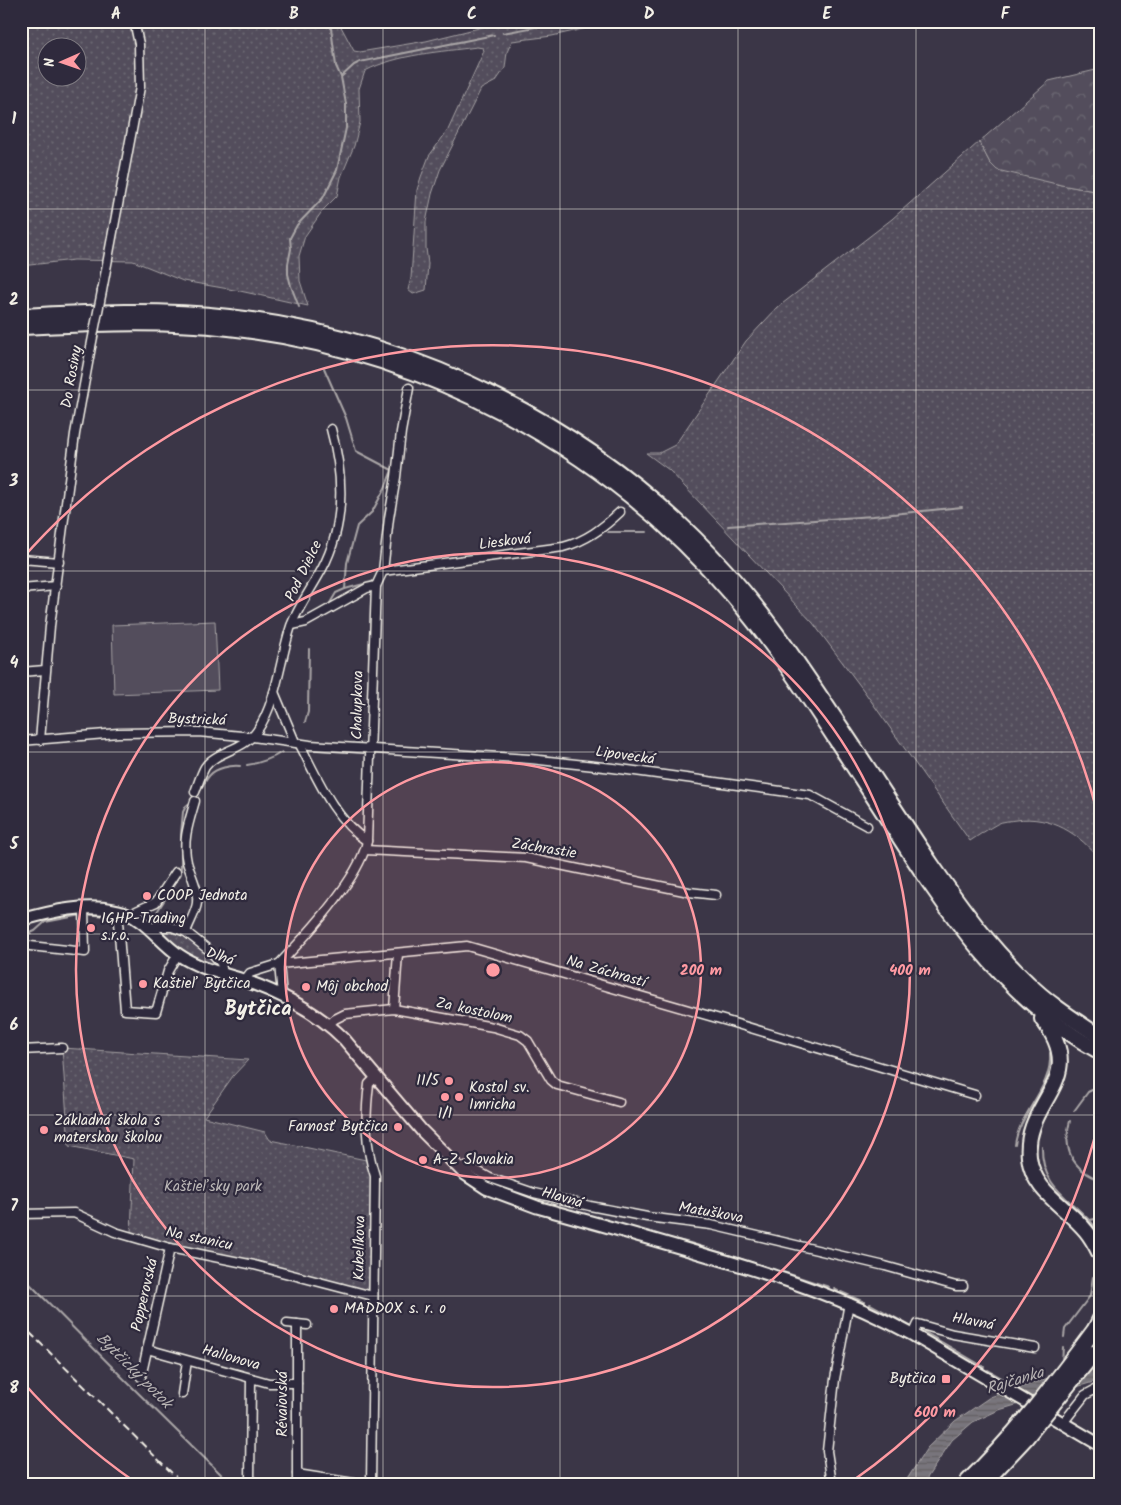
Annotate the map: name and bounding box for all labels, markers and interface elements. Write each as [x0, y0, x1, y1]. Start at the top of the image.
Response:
text: A [111, 2, 121, 27]
text: B [289, 2, 299, 27]
text: C [467, 2, 477, 27]
text: D [644, 2, 655, 27]
text: E [823, 2, 833, 27]
text: F [1001, 2, 1011, 27]
north arrow [38, 38, 88, 88]
text: N [39, 57, 61, 67]
text: 1 [12, 107, 17, 132]
text: 2 [9, 288, 19, 313]
street label: Do Rosiny [55, 343, 89, 410]
text: 3 [9, 469, 19, 494]
street label: Liesková [478, 527, 534, 557]
street label: Pod Dielce [279, 536, 329, 606]
text: 4 [10, 651, 19, 676]
street label: Chalupkova [345, 670, 371, 740]
street label: Bystrická [168, 707, 228, 733]
street label: Lipovecká [594, 740, 658, 772]
text: 5 [9, 832, 20, 857]
street label: Záchrastie [510, 832, 579, 866]
place label: COOP Jednota [157, 884, 247, 908]
marker: COOP Jednota [141, 890, 153, 902]
place label: IGHP-Trading s.r.o. [101, 907, 186, 948]
marker: IGHP-Trading s.r.o. [85, 922, 97, 934]
street label: Dlhá [203, 941, 239, 974]
street label: Na Záchrastí [563, 949, 651, 996]
text: 200 m [680, 959, 722, 983]
text: 400 m [889, 959, 931, 983]
centre of rings [484, 961, 502, 979]
place label: Kaštieľ Bytčica [153, 972, 251, 996]
place label: Môj obchod [316, 975, 389, 999]
marker: Kaštieľ Bytčica [137, 978, 149, 990]
marker: Môj obchod [300, 981, 312, 993]
street label: Za kostolom [434, 991, 514, 1031]
district label: Bytčica [225, 994, 291, 1026]
text: 6 [10, 1013, 19, 1038]
place label: II/5 [416, 1069, 440, 1093]
marker: II/5 [443, 1075, 455, 1087]
place label: Kostol sv. Imricha [469, 1076, 530, 1117]
marker: I/1 [439, 1091, 451, 1103]
marker: Kostol sv. Imricha [453, 1091, 465, 1103]
place label: I/1 [438, 1102, 453, 1126]
place label: Základná škola s materskou školou [54, 1109, 162, 1150]
place label: Farnosť Bytčica [288, 1115, 388, 1139]
marker: Farnosť Bytčica [392, 1121, 404, 1133]
marker: Základná škola s materskou školou [38, 1124, 50, 1136]
place label: A-Z Slovakia [433, 1148, 514, 1172]
marker: A-Z Slovakia [417, 1154, 429, 1166]
park label: Kaštieľsky park [164, 1175, 263, 1199]
street label: Hlavná [538, 1181, 587, 1216]
text: 7 [10, 1194, 18, 1219]
street label: Matuškova [677, 1195, 745, 1231]
street label: Kubelíkova [347, 1215, 373, 1281]
street label: Na stanicu [163, 1220, 235, 1258]
street label: Popperovská [125, 1254, 166, 1334]
place label: MADDOX s. r. o [344, 1297, 446, 1321]
marker: MADDOX s. r. o [328, 1303, 340, 1315]
street label: Hlavná [950, 1306, 998, 1338]
water label: Bytčický potok [90, 1327, 180, 1417]
street label: Hallonova [199, 1338, 263, 1378]
water label: Rajčanka [983, 1360, 1048, 1402]
place label: Bytčica [890, 1367, 936, 1391]
street label: Révaiovská [271, 1369, 295, 1437]
marker: Bytčica [940, 1373, 952, 1385]
text: 8 [9, 1376, 19, 1401]
text: 600 m [914, 1401, 956, 1425]

